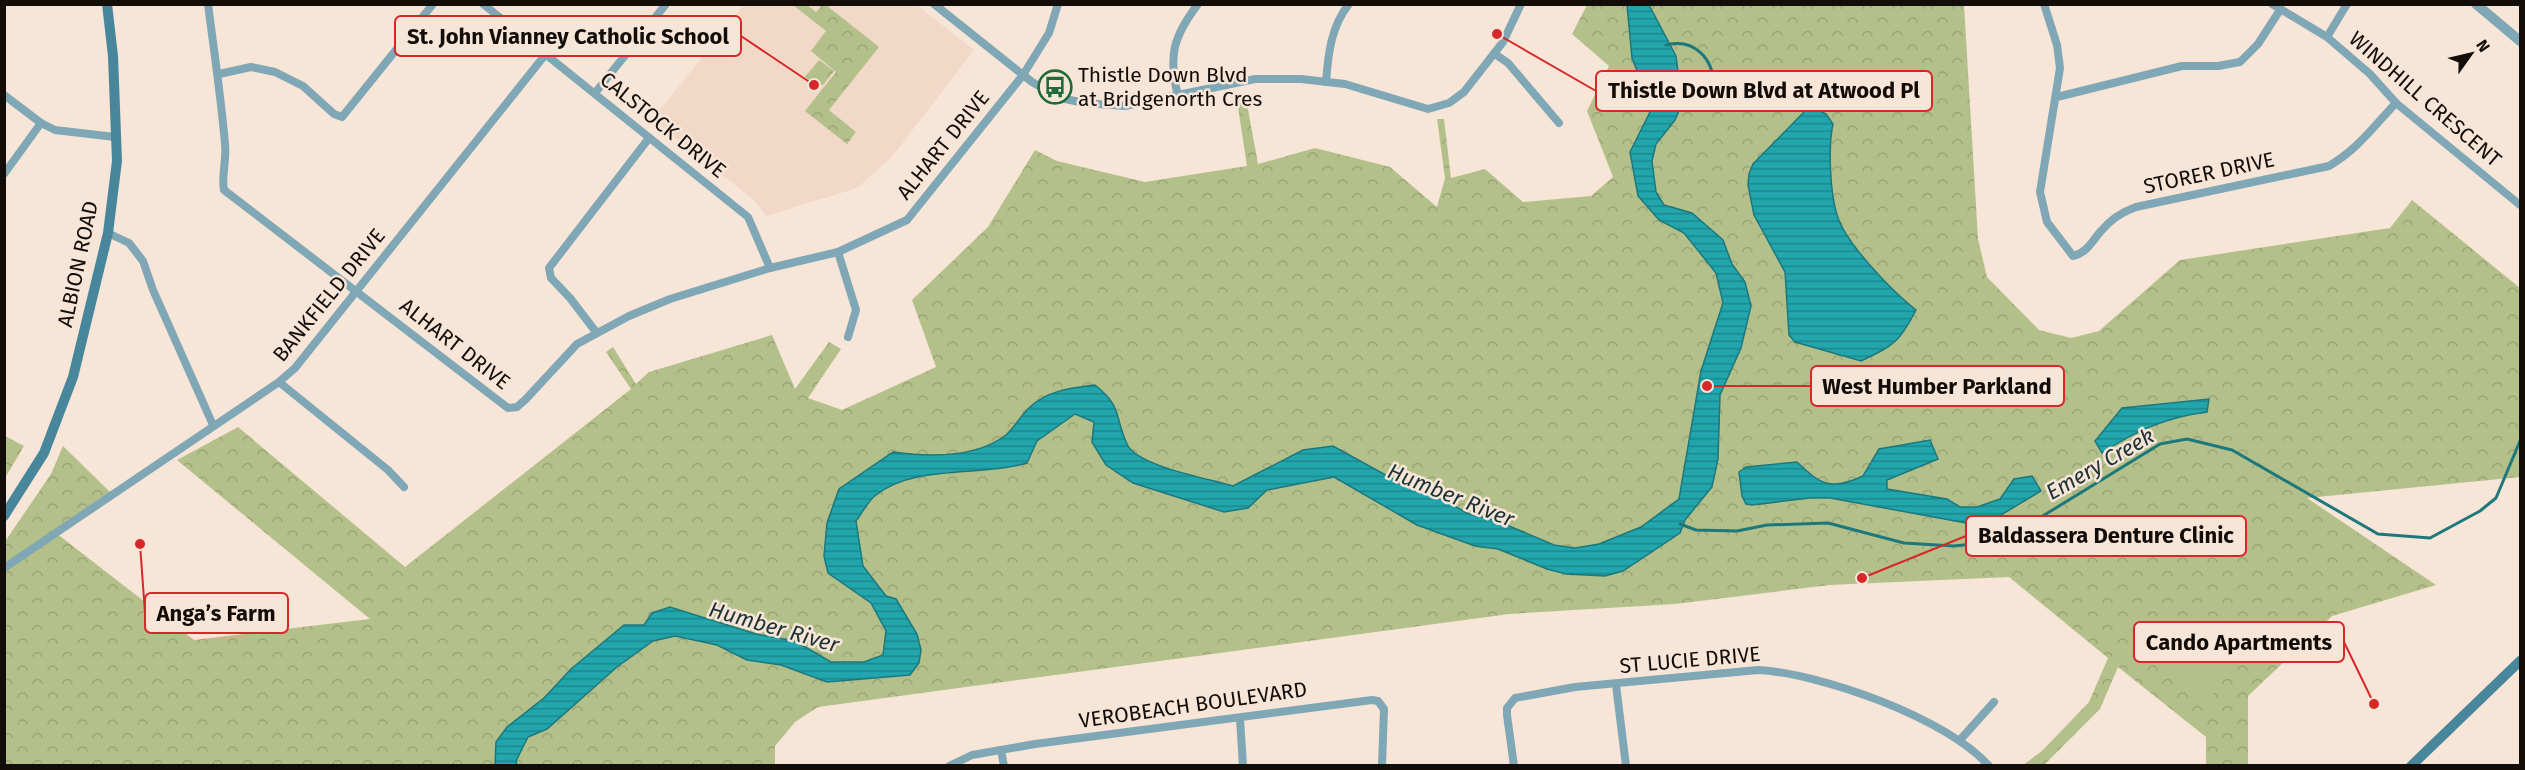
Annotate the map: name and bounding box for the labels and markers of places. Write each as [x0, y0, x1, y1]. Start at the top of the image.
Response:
callout: St. John Vianney Catholic School [395, 16, 741, 56]
place label: Thistle Down Blvd at Bridgenorth Cres [1078, 62, 1262, 112]
bus stop icon: Thistle Down Blvd at Bridgenorth Cres [1037, 69, 1073, 105]
callout: Thistle Down Blvd at Atwood Pl [1596, 71, 1932, 111]
callout: West Humber Parkland [1811, 366, 2064, 406]
callout: Baldassera Denture Clinic [1966, 516, 2246, 556]
callout: Anga’s Farm [145, 593, 288, 633]
callout: Cando Apartments [2134, 622, 2344, 662]

